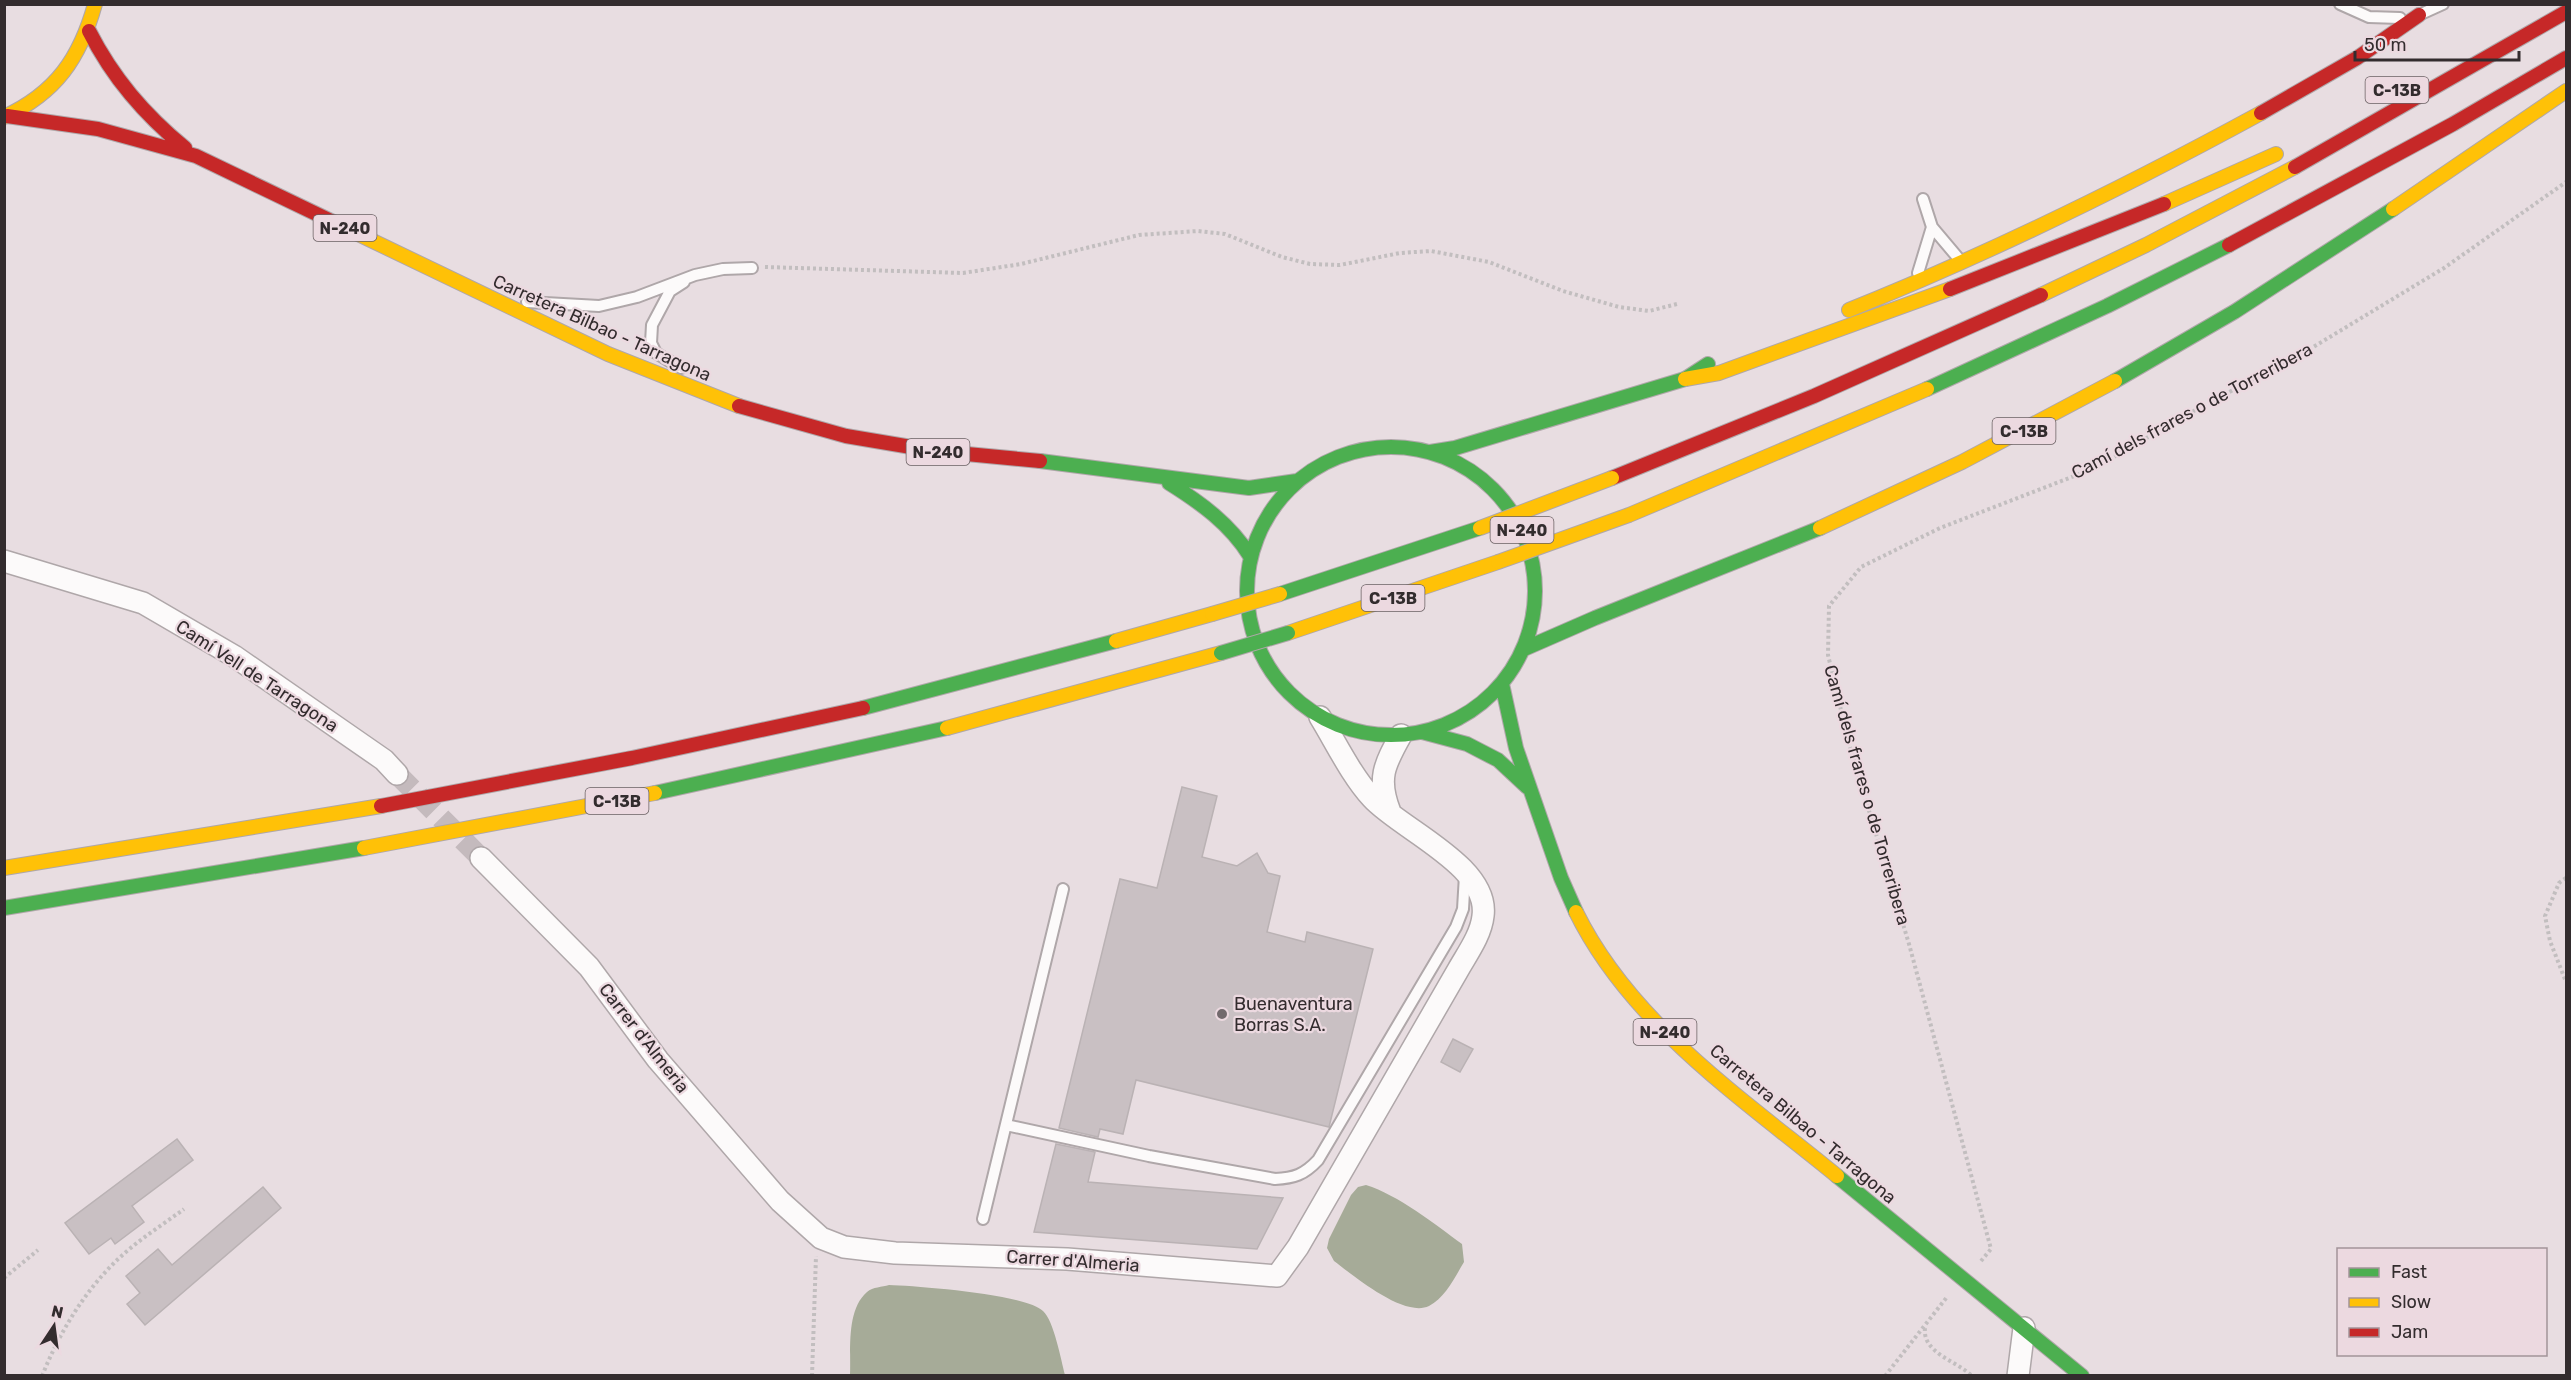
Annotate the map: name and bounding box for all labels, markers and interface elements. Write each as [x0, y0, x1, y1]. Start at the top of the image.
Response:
scale bar [2355, 24, 2518, 62]
text: 50 m [2364, 34, 2407, 56]
road number: C-13B [2366, 77, 2428, 103]
road number: N-240 [314, 215, 376, 241]
street label: Carretera Bilbao - Tarragona [489, 270, 715, 386]
street label: Camí dels frares o de Torreribera [2068, 338, 2316, 484]
road number: C-13B [1992, 418, 2056, 444]
road number: N-240 [906, 439, 970, 465]
road number: N-240 [1490, 517, 1553, 543]
road number: C-13B [1362, 585, 1424, 611]
street label: Camí Vell de Tarragona [172, 615, 342, 737]
street label: Camí dels frares o de Torreribera [1819, 662, 1915, 928]
road number: C-13B [586, 788, 648, 814]
street label: Carrer d'Almeria [594, 979, 694, 1097]
place label: Buenaventura Borras S.A. [1234, 993, 1353, 1036]
marker: Buenaventura Borras S.A. [1215, 1007, 1229, 1021]
road number: N-240 [1634, 1019, 1696, 1045]
street label: Carretera Bilbao - Tarragona [1705, 1040, 1901, 1208]
street label: Carrer d'Almeria [1006, 1245, 1140, 1277]
legend [2337, 1248, 2547, 1356]
text: Fast [2391, 1261, 2427, 1283]
text: Slow [2391, 1291, 2431, 1313]
north arrow [24, 1296, 84, 1356]
text: N [50, 1301, 65, 1322]
text: Jam [2391, 1321, 2428, 1343]

